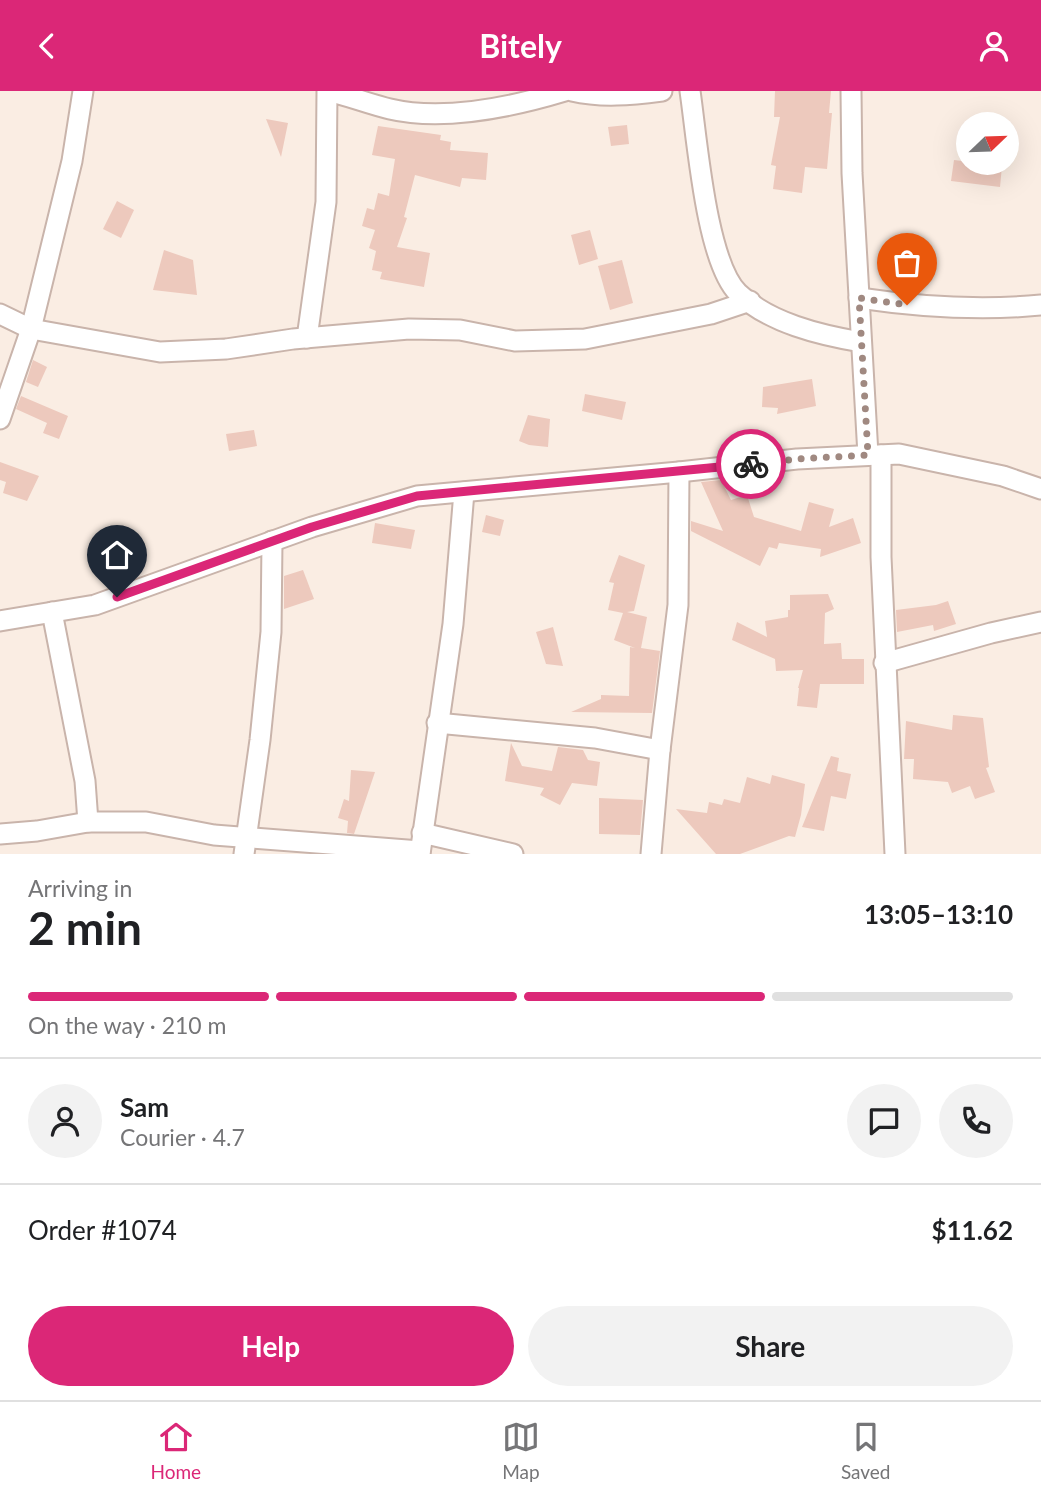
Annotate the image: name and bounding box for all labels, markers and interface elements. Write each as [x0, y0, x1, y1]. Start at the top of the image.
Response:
text: Bitely [479, 26, 562, 65]
icon: back [28, 27, 66, 65]
icon: person [975, 27, 1013, 65]
north arrow [956, 112, 1018, 175]
map controls [956, 112, 1019, 175]
pin [877, 233, 937, 305]
icon: bag [888, 244, 926, 282]
courier [716, 429, 786, 499]
icon: bike [732, 445, 770, 483]
pin [87, 525, 147, 597]
icon: home [98, 536, 136, 574]
text: Arriving in [28, 874, 132, 902]
text: 13:05–13:10 [864, 898, 1013, 930]
text: 2 min [28, 900, 142, 955]
text: On the way · 210 m [28, 1011, 227, 1039]
button: person [28, 1084, 102, 1158]
button: chat [847, 1084, 921, 1158]
button: phone [939, 1084, 1013, 1158]
text: Sam [120, 1091, 169, 1123]
text: Courier · 4.7 [120, 1123, 245, 1151]
text: Order #1074 [28, 1214, 177, 1246]
text: $11.62 [931, 1214, 1013, 1246]
button: Help [28, 1306, 514, 1386]
button: Share [528, 1306, 1013, 1386]
tab: Home [150, 1418, 201, 1483]
tab: Map [502, 1418, 540, 1483]
tab: Saved [841, 1418, 891, 1483]

